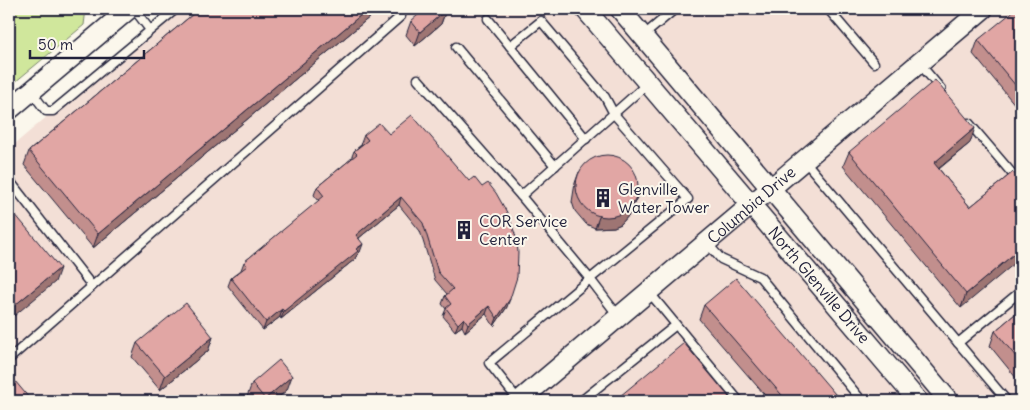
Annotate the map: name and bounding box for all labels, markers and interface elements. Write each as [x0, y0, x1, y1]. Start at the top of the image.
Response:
scale bar [30, 28, 144, 60]
text: 50 m [38, 35, 73, 54]
street label: Columbia Drive [703, 162, 800, 248]
place label: Glenville Water Tower [618, 179, 710, 217]
building icon: Glenville Water Tower [592, 187, 614, 209]
place label: COR Service Center [479, 211, 567, 249]
building icon: COR Service Center [453, 219, 475, 241]
street label: North Glenville Drive [764, 223, 874, 347]

